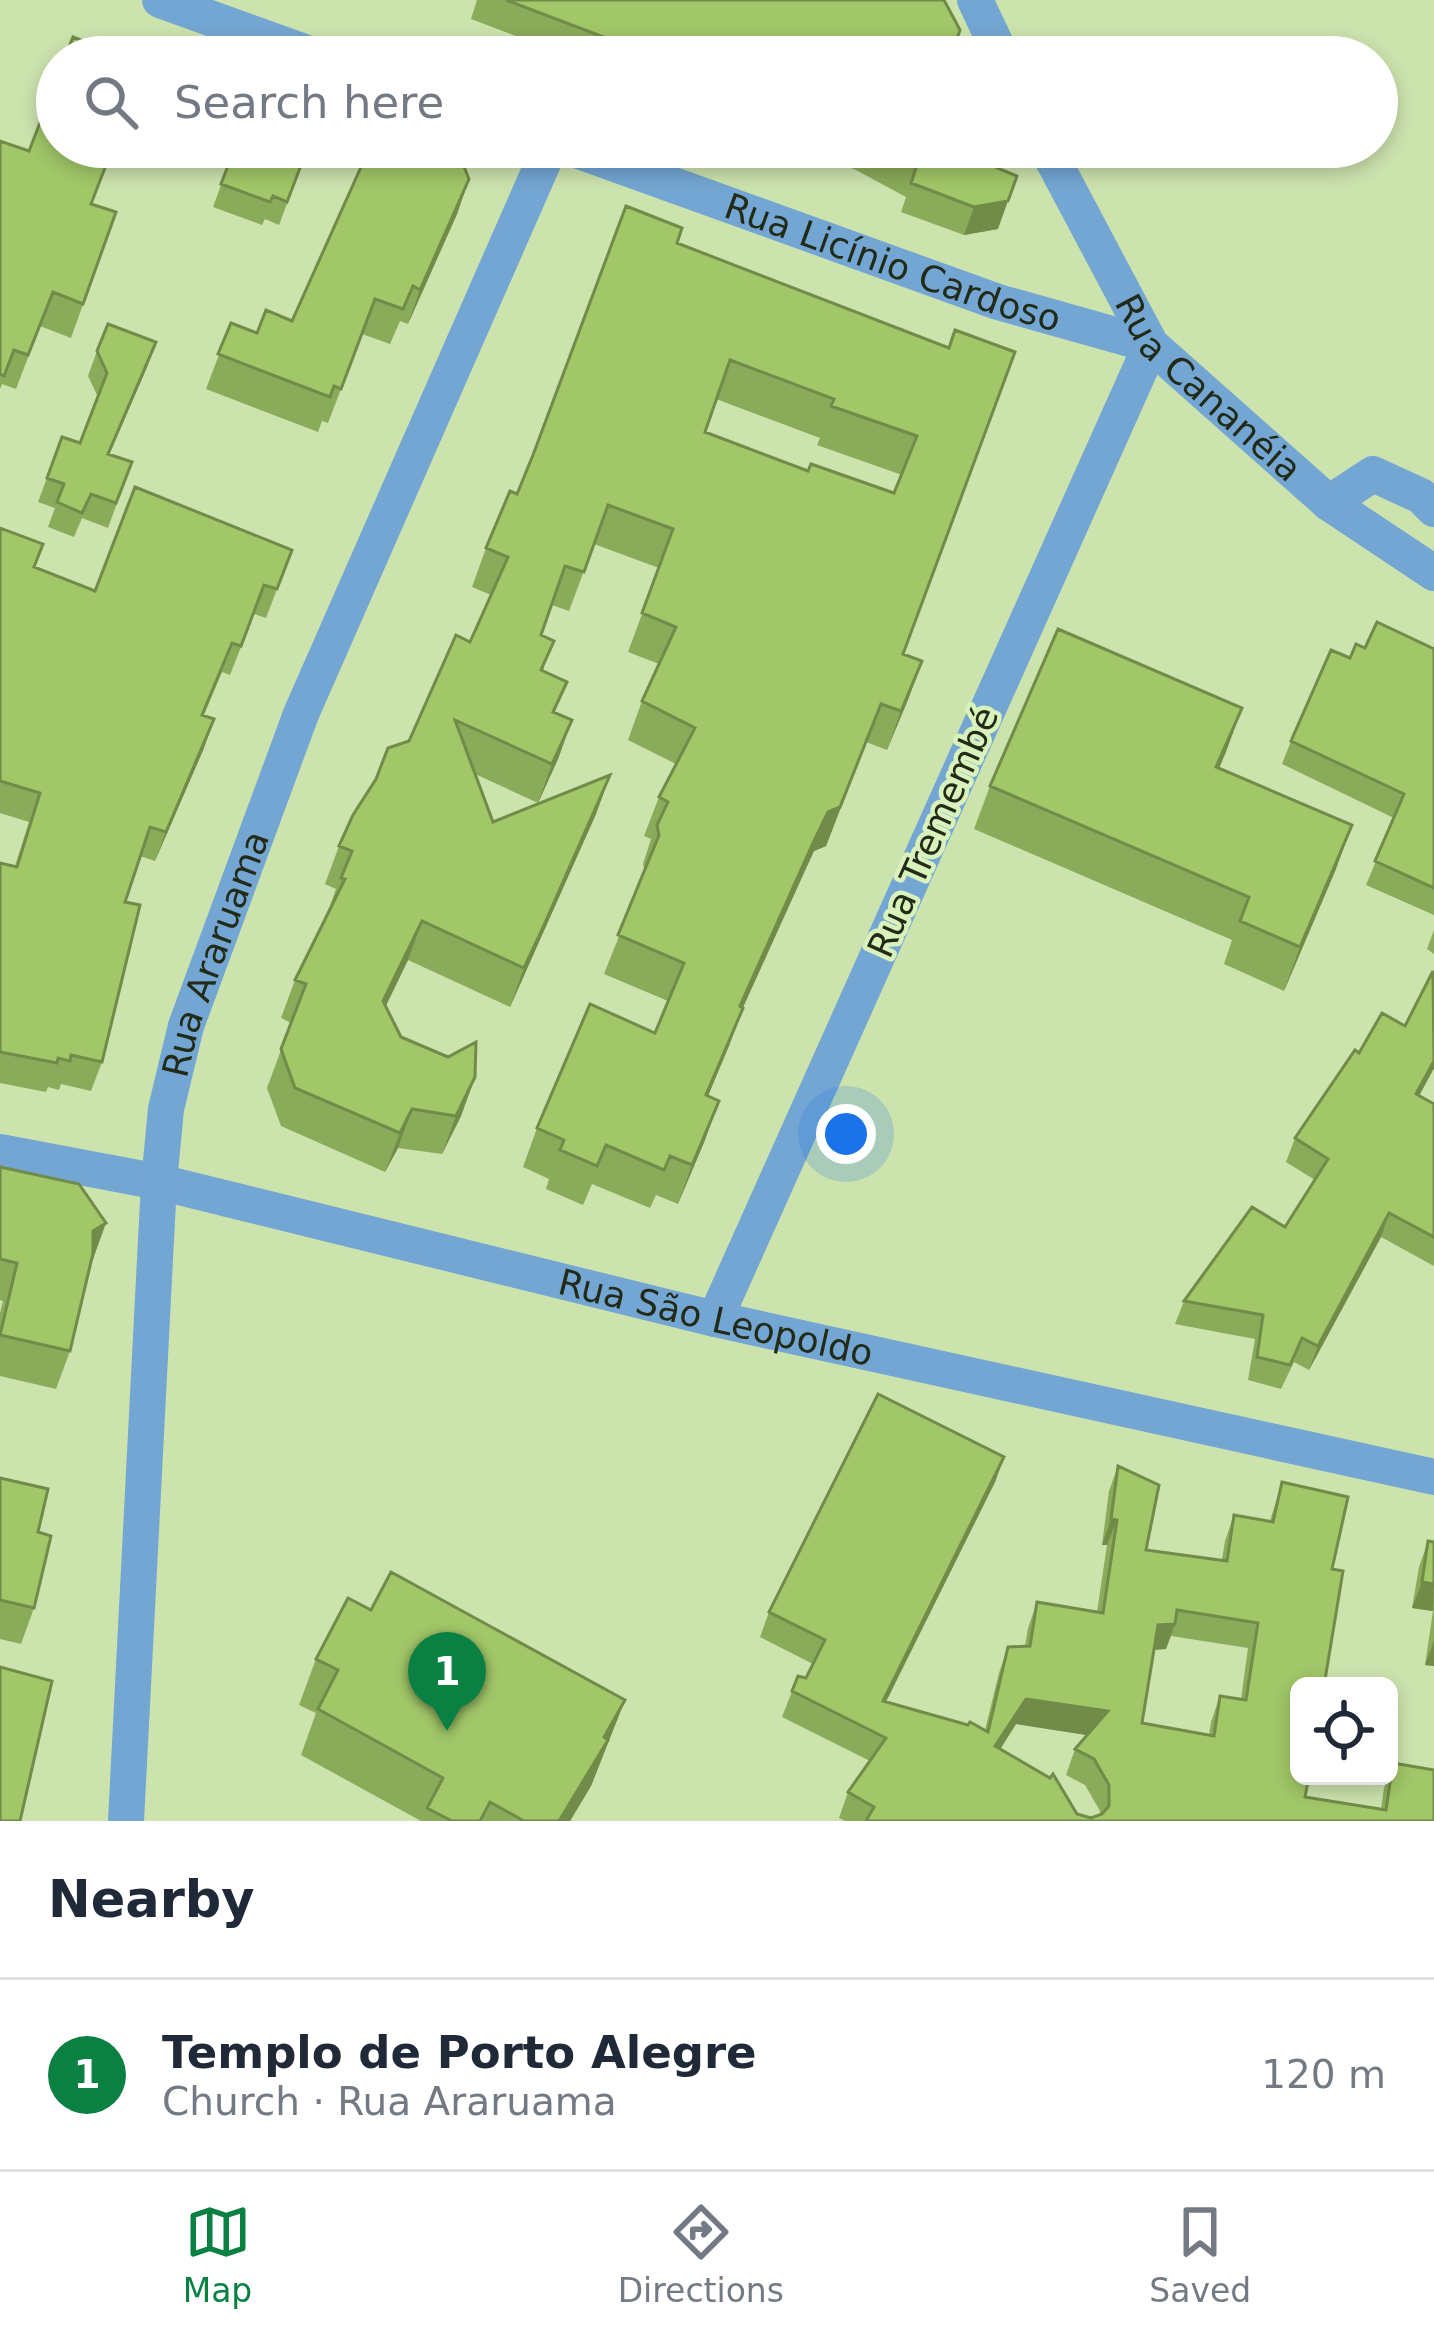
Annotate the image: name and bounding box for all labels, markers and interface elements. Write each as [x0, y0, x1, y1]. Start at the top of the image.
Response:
search box [36, 36, 1398, 168]
icon: search [78, 69, 144, 135]
text: Search here [174, 76, 444, 129]
street label: Rua Licínio Cardoso [720, 185, 1066, 339]
street label: Rua Cananéia [1107, 287, 1310, 489]
street label: Rua Tremembé [859, 700, 1007, 964]
street label: Rua Araruama [154, 825, 277, 1081]
your location [816, 1104, 876, 1164]
street label: Rua São Leopoldo [555, 1261, 877, 1374]
pin: 1 [408, 1632, 486, 1731]
map controls [1290, 1677, 1398, 1785]
button: locate [1290, 1677, 1398, 1785]
text: Nearby [48, 1870, 255, 1929]
text: Templo de Porto Alegre [162, 2026, 757, 2079]
text: 1 [73, 2052, 101, 2097]
text: 120 m [1261, 2052, 1386, 2097]
text: Church · Rua Araruama [162, 2079, 617, 2124]
tab: Map [183, 2199, 252, 2310]
tab: Directions [618, 2199, 784, 2310]
tab: Saved [1149, 2199, 1251, 2310]

